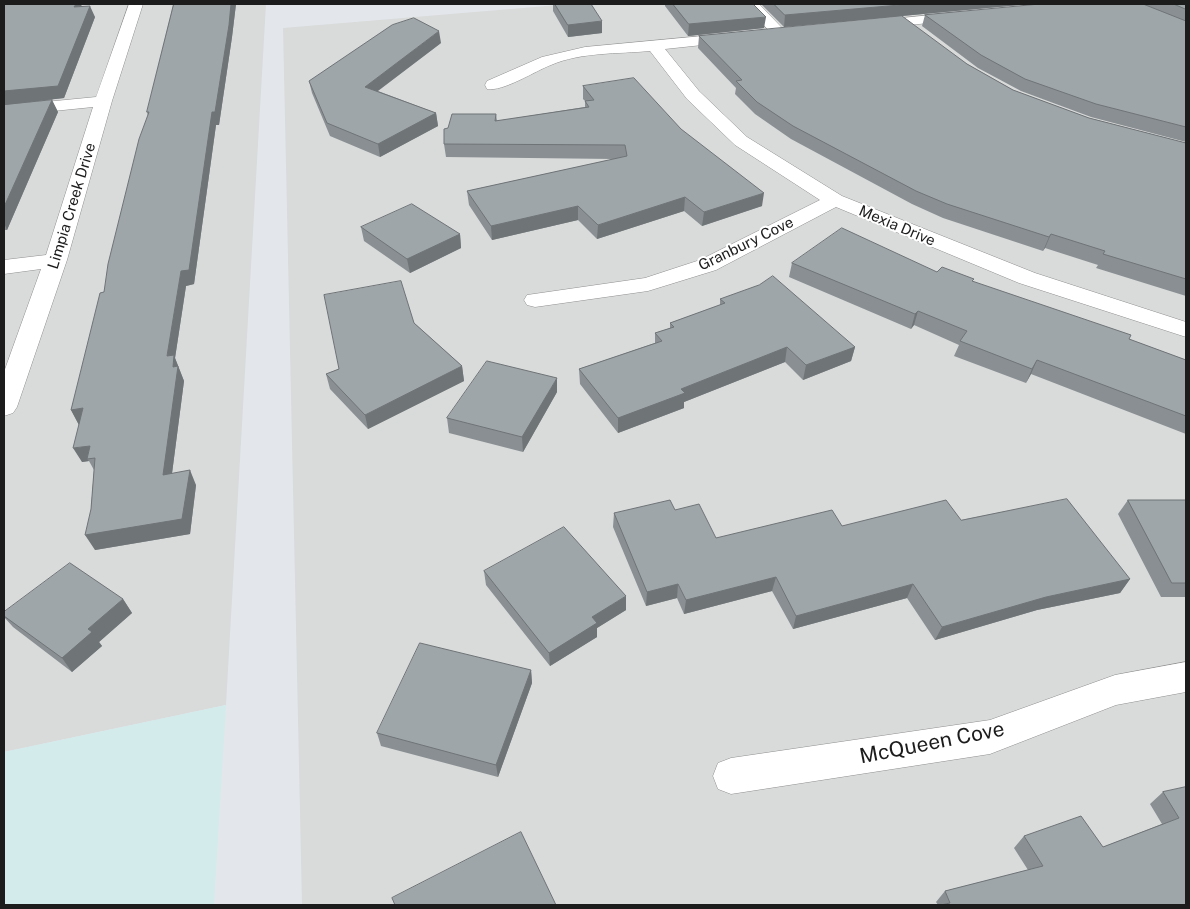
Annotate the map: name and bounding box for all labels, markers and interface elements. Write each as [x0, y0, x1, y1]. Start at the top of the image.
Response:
street label: Limpia Creek Drive [44, 141, 100, 271]
street label: Mexia Drive [856, 202, 938, 250]
street label: Granbury Cove [696, 213, 796, 275]
street label: McQueen Cove [857, 717, 1007, 769]

